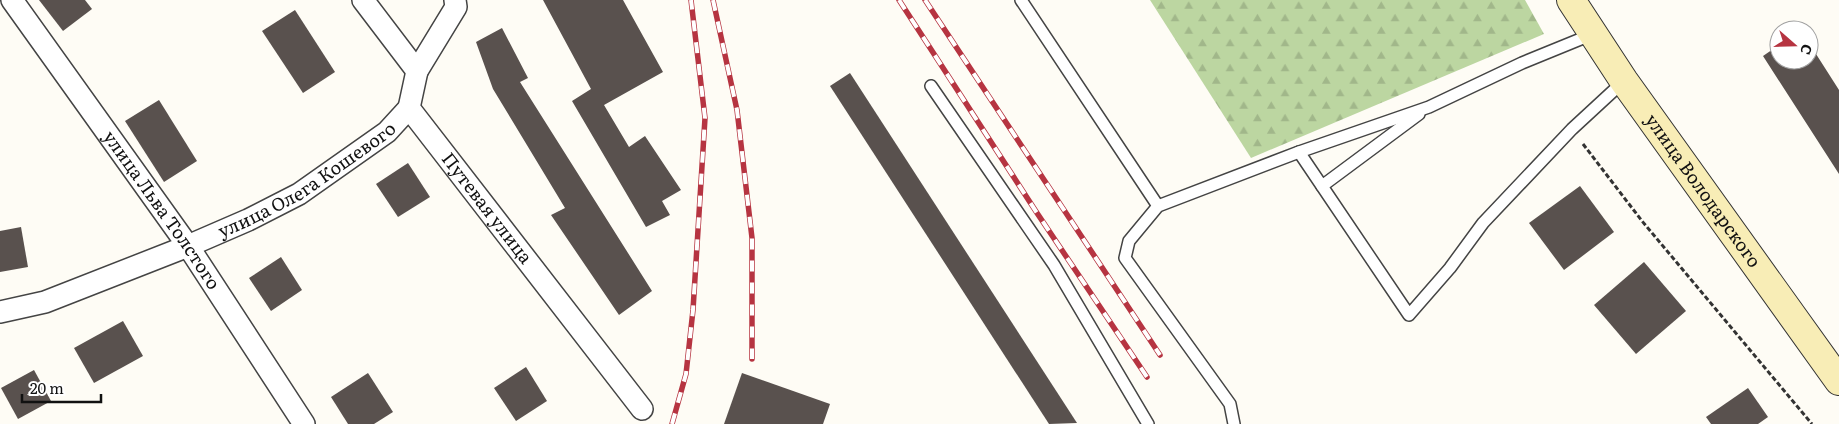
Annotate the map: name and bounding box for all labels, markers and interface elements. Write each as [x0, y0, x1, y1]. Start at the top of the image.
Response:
north arrow [1769, 20, 1819, 70]
text: С [1796, 42, 1818, 58]
street label: улица Володарского [1639, 107, 1769, 273]
street label: улица Олега Кошевого [213, 116, 402, 244]
street label: улица Льва Толстого [97, 124, 228, 294]
street label: Путевая улица [436, 146, 540, 269]
scale bar [22, 372, 101, 404]
text: 20 m [30, 376, 64, 399]

